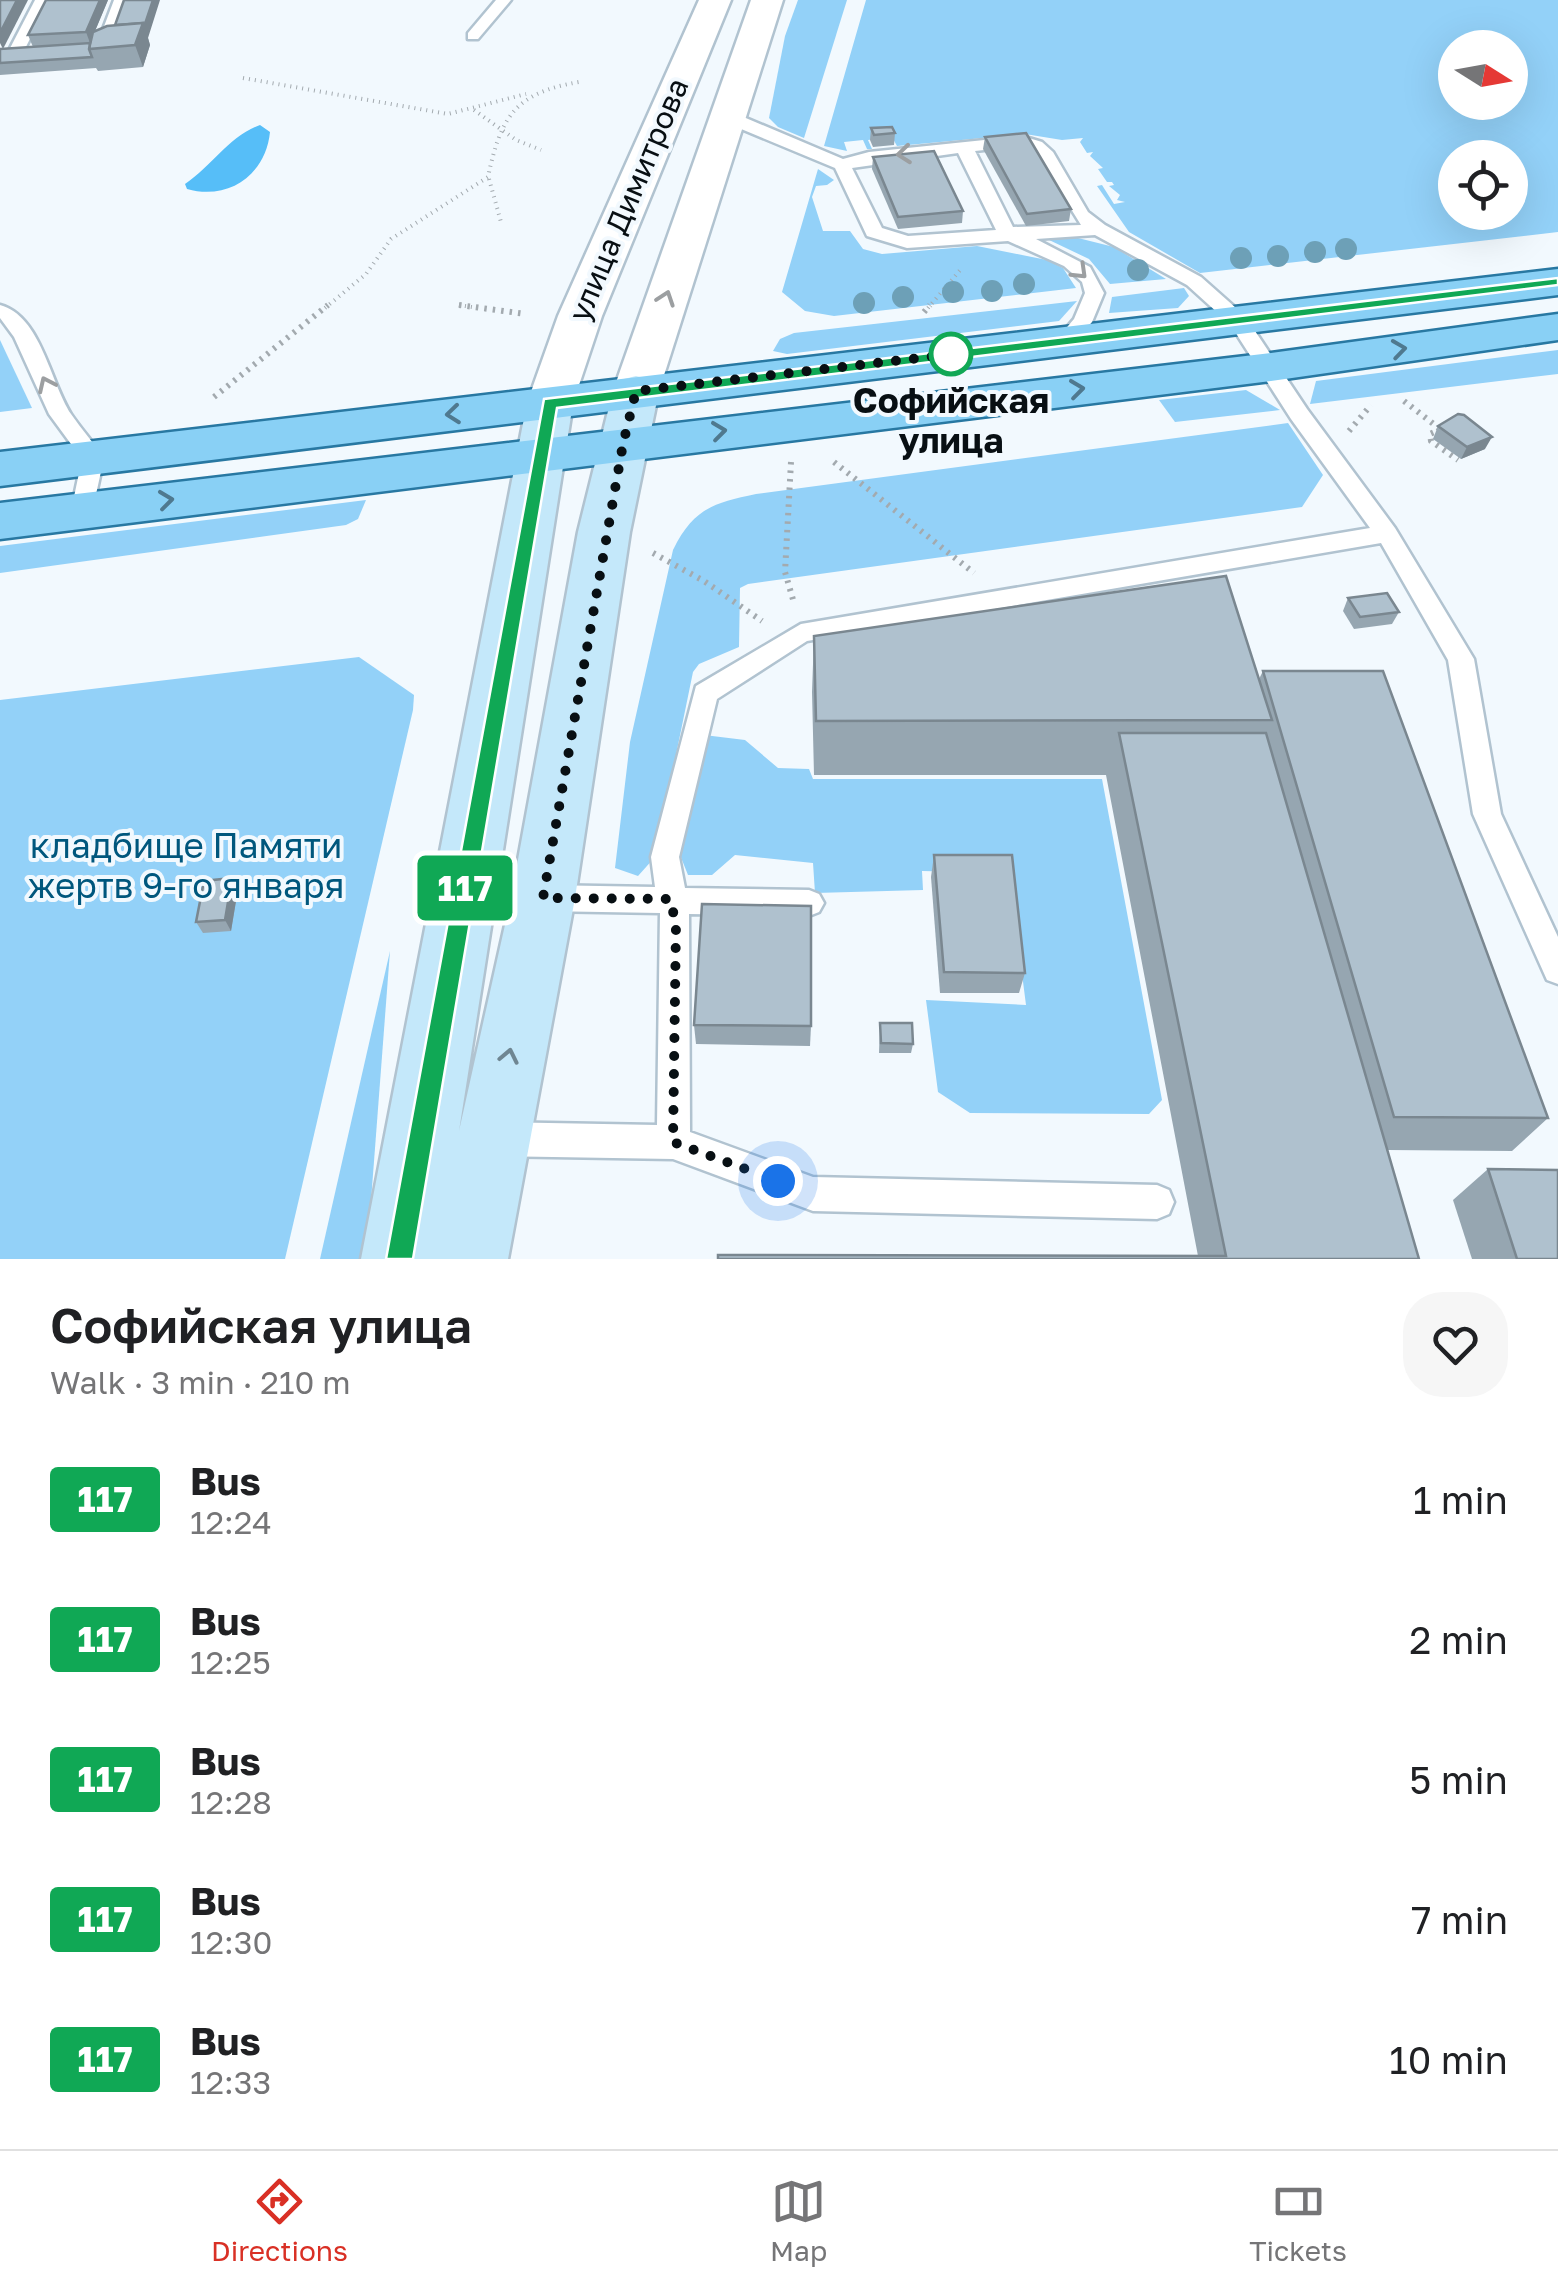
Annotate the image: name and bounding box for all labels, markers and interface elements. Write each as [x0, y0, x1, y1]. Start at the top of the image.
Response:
north arrow [1438, 30, 1528, 120]
map controls [1438, 30, 1528, 230]
street label: улица Димитрова [561, 73, 696, 327]
button: locate [1438, 140, 1528, 230]
one-way arrow [896, 142, 912, 164]
one-way arrow [1069, 260, 1087, 278]
one-way arrow [654, 291, 674, 308]
marker: Софийская улица [930, 333, 972, 375]
one-way arrow [1391, 339, 1408, 360]
one-way arrow [38, 376, 58, 394]
place label: Софийская улица [853, 379, 1049, 461]
one-way arrow [1069, 379, 1085, 400]
one-way arrow [444, 403, 460, 424]
one-way arrow [711, 422, 728, 443]
one-way arrow [158, 491, 175, 512]
park label: кладбище Памяти жертв 9-го января [28, 824, 344, 906]
line badge: 117 [408, 856, 522, 920]
text: 117 [437, 867, 493, 909]
one-way arrow [497, 1048, 518, 1065]
your location [753, 1156, 803, 1206]
button: heart [1403, 1292, 1508, 1397]
text: Софийская улица [50, 1296, 472, 1354]
text: Walk · 3 min · 210 m [50, 1363, 351, 1401]
text: Bus [190, 1458, 261, 1503]
text: 1 min [1413, 1477, 1508, 1522]
text: 117 [77, 1478, 133, 1520]
text: 12:24 [190, 1503, 272, 1541]
text: Bus [190, 1598, 261, 1643]
text: 2 min [1409, 1617, 1508, 1662]
text: 117 [77, 1618, 133, 1660]
text: 12:25 [190, 1643, 271, 1681]
text: Bus [190, 1738, 261, 1783]
text: 5 min [1409, 1757, 1508, 1802]
text: 117 [77, 1758, 133, 1800]
text: 12:28 [190, 1783, 272, 1821]
text: Bus [190, 1878, 261, 1923]
text: 7 min [1411, 1897, 1508, 1942]
text: 117 [77, 1898, 133, 1940]
text: 12:30 [190, 1923, 272, 1961]
text: Bus [190, 2018, 261, 2063]
text: 10 min [1389, 2037, 1508, 2082]
text: 117 [77, 2038, 133, 2080]
text: 12:33 [190, 2063, 271, 2101]
tab: Directions [211, 2174, 348, 2267]
tab: Map [770, 2174, 827, 2267]
tab: Tickets [1249, 2174, 1347, 2267]

